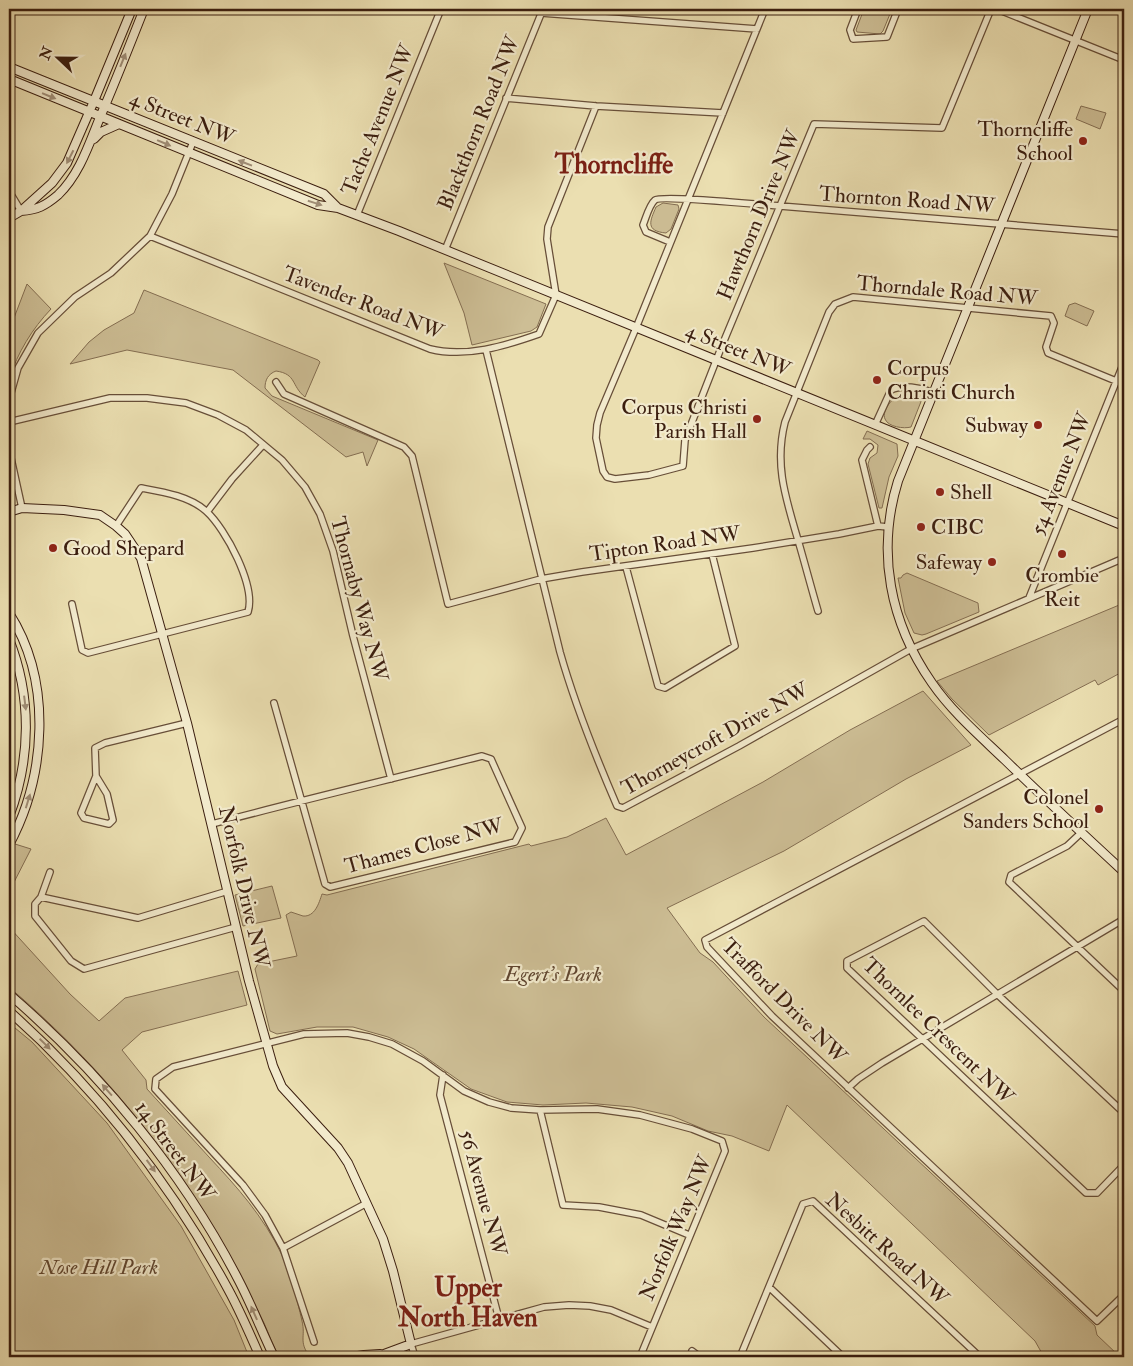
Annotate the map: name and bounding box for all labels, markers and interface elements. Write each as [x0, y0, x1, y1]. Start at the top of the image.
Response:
street label: Blackthorn Road NW [432, 31, 526, 214]
north arrow [32, 32, 82, 82]
street label: Tache Avenue NW [336, 40, 421, 199]
text: N [36, 44, 57, 63]
one-way arrow [120, 53, 128, 67]
street label: 4 Street NW [126, 85, 239, 152]
one-way arrow [42, 92, 56, 100]
place label: Thorncliffe School [977, 116, 1074, 167]
street label: Hawthorn Drive NW [711, 125, 807, 304]
marker: Thorncliffe School [1077, 135, 1089, 147]
one-way arrow [157, 140, 172, 147]
one-way arrow [66, 149, 74, 164]
district label: Thorncliffe [554, 149, 673, 181]
one-way arrow [237, 159, 252, 167]
street label: Thornton Road NW [818, 180, 996, 220]
one-way arrow [308, 200, 323, 208]
street label: Tavender Road NW [279, 260, 448, 346]
street label: Thorndale Road NW [856, 270, 1039, 312]
street label: 4 Street NW [682, 317, 795, 384]
place label: Corpus Christi Church [887, 355, 1015, 406]
marker: Corpus Christi Church [871, 374, 883, 386]
place label: Corpus Christi Parish Hall [621, 394, 748, 445]
street label: 54 Avenue NW [1024, 408, 1098, 539]
place label: Subway [965, 412, 1029, 439]
marker: Corpus Christi Parish Hall [751, 413, 763, 425]
marker: Subway [1032, 419, 1044, 431]
place label: Shell [950, 479, 993, 506]
marker: Shell [934, 486, 946, 498]
street label: Thornaby Way NW [324, 514, 394, 685]
place label: CIBC [931, 514, 984, 541]
street label: Tipton Road NW [588, 520, 743, 568]
marker: CIBC [915, 521, 927, 533]
place label: Good Shepard [63, 535, 185, 562]
marker: Good Shepard [47, 542, 59, 554]
marker: Crombie Reit [1056, 548, 1068, 560]
place label: Safeway [916, 549, 983, 576]
marker: Safeway [986, 556, 998, 568]
place label: Crombie Reit [1025, 562, 1099, 613]
street label: Thorneycroft Drive NW [616, 676, 814, 802]
one-way arrow [21, 696, 29, 712]
place label: Colonel Sanders School [963, 784, 1090, 835]
one-way arrow [24, 793, 32, 808]
street label: Norfolk Drive NW [212, 803, 276, 971]
marker: Colonel Sanders School [1093, 803, 1105, 815]
street label: Thames Close NW [342, 812, 507, 880]
street label: Trafford Drive NW [715, 932, 853, 1070]
street label: Thornlee Crescent NW [856, 952, 1020, 1111]
park label: Egert's Park [502, 961, 602, 988]
one-way arrow [38, 1038, 50, 1050]
one-way arrow [101, 1085, 113, 1097]
street label: 14 Street NW [129, 1096, 222, 1207]
street label: 56 Avenue NW [453, 1127, 513, 1260]
street label: Norfolk Way NW [633, 1151, 719, 1304]
one-way arrow [146, 1159, 156, 1173]
street label: Nesbitt Road NW [820, 1187, 955, 1312]
park label: Nose Hill Park [39, 1254, 158, 1281]
district label: Upper North Haven [397, 1272, 538, 1334]
one-way arrow [249, 1306, 257, 1320]

